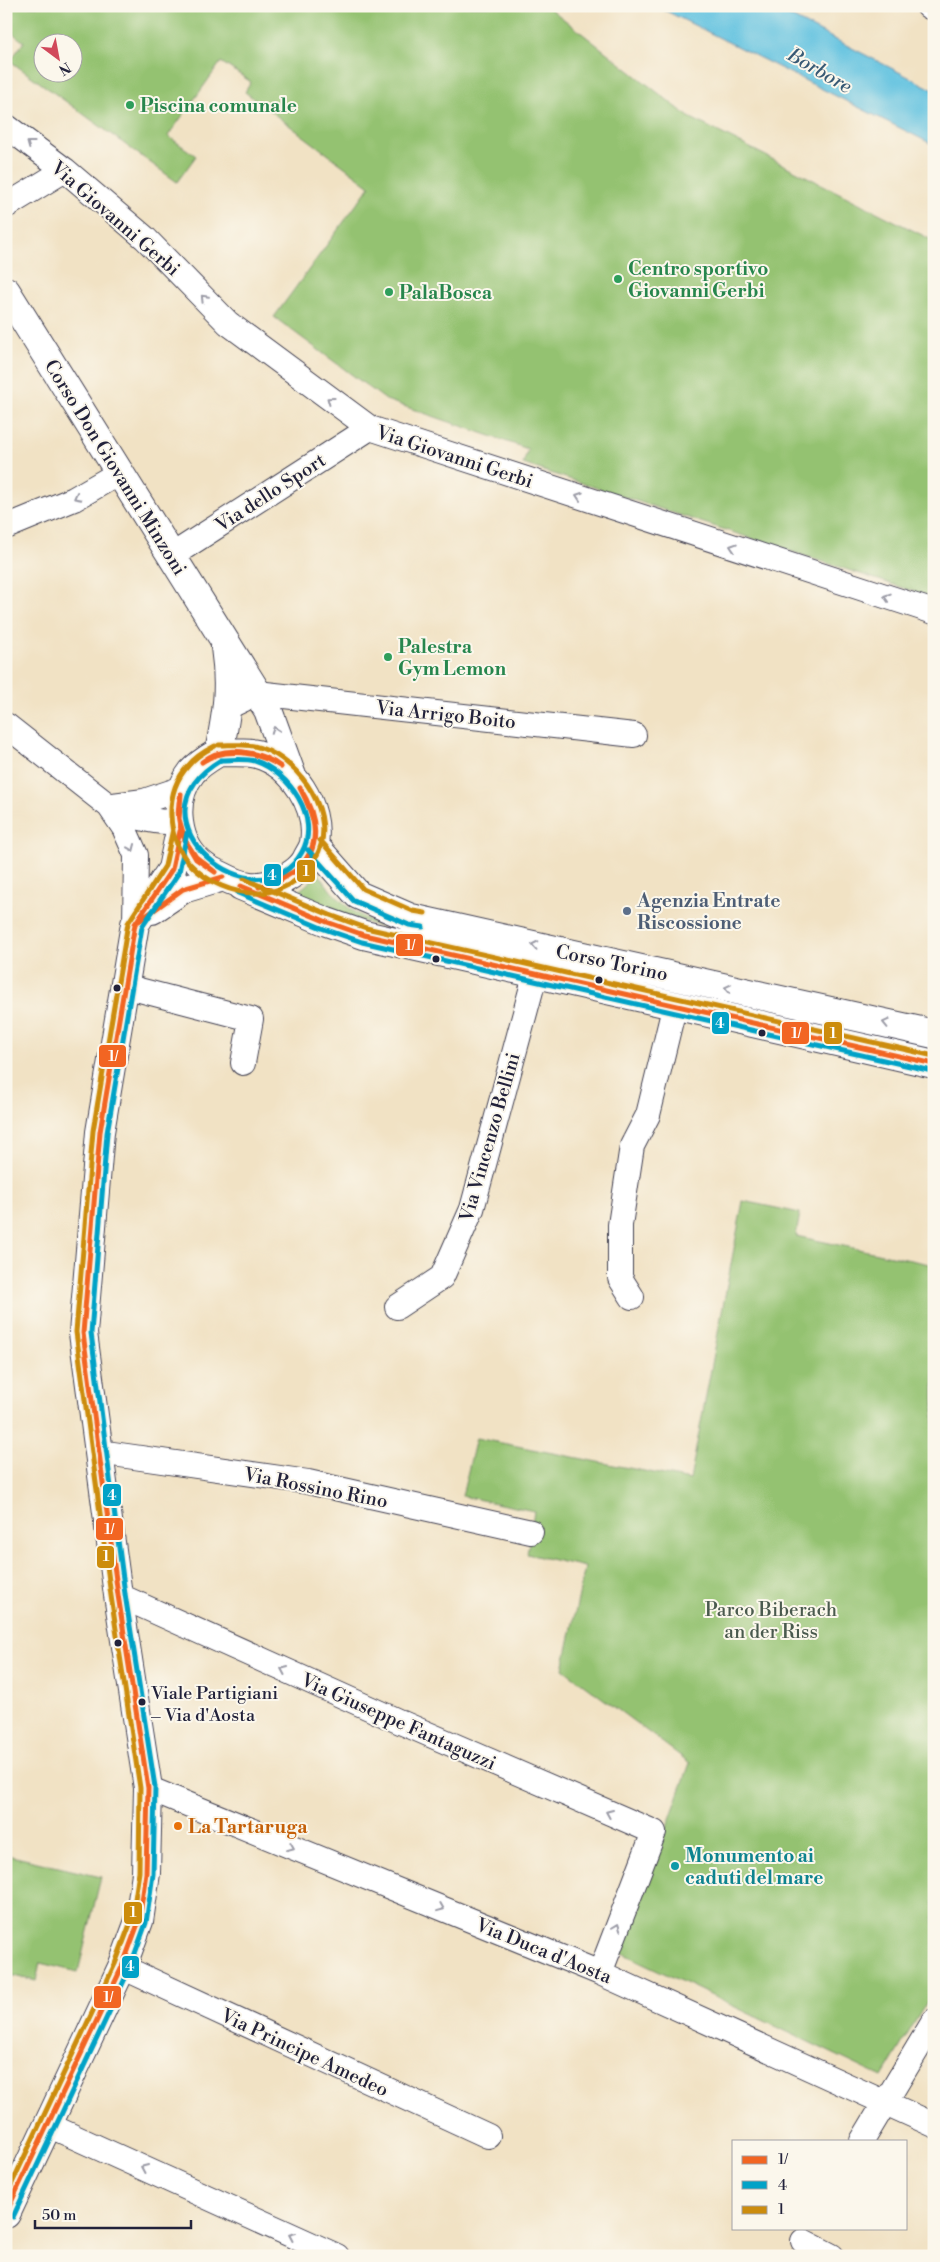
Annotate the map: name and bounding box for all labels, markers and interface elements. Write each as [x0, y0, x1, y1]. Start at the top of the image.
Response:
north arrow [32, 32, 82, 82]
water label: Borbore [782, 42, 856, 100]
text: N [55, 58, 74, 79]
place label: Piscina comunale [140, 94, 297, 118]
marker: Piscina comunale [124, 99, 136, 111]
one-way arrow [27, 142, 36, 150]
street label: Via Giovanni Gerbi [45, 155, 185, 281]
place label: Centro sportivo Giovanni Gerbi [628, 257, 768, 303]
marker: Centro sportivo Giovanni Gerbi [612, 273, 624, 285]
place label: PalaBosca [399, 281, 493, 305]
marker: PalaBosca [383, 286, 395, 298]
one-way arrow [201, 295, 210, 304]
street label: Corso Don Giovanni Minzoni [39, 355, 191, 580]
one-way arrow [327, 396, 336, 406]
street label: Via Giovanni Gerbi [372, 420, 536, 494]
street label: Via dello Sport [210, 448, 330, 538]
one-way arrow [73, 491, 82, 501]
one-way arrow [575, 492, 583, 502]
one-way arrow [729, 542, 738, 552]
one-way arrow [884, 593, 892, 603]
place label: Palestra Gym Lemon [398, 635, 506, 681]
marker: Palestra Gym Lemon [382, 651, 394, 663]
street label: Via Arrigo Boito [374, 696, 517, 734]
one-way arrow [271, 726, 281, 735]
one-way arrow [126, 843, 137, 852]
line badge: 1 [296, 859, 316, 883]
line badge: 4 [263, 863, 282, 887]
text: 1 [303, 863, 310, 881]
text: 4 [267, 867, 277, 885]
place label: Agenzia Entrate Riscossione [636, 889, 780, 935]
marker: Agenzia Entrate Riscossione [621, 905, 633, 917]
line badge: 1/ [395, 933, 424, 957]
text: 1/ [405, 937, 416, 955]
street label: Corso Torino [554, 939, 670, 987]
one-way arrow [530, 940, 539, 951]
unlabelled marker [431, 954, 441, 964]
unlabelled marker [594, 975, 604, 985]
unlabelled marker [112, 983, 122, 993]
one-way arrow [723, 983, 732, 994]
line badge: 4 [711, 1011, 730, 1035]
text: 4 [715, 1015, 725, 1033]
one-way arrow [882, 1018, 891, 1029]
line badge: 1/ [781, 1021, 810, 1045]
line badge: 1 [823, 1021, 843, 1045]
text: 1/ [791, 1025, 802, 1043]
text: 1 [830, 1025, 837, 1043]
unlabelled marker [757, 1028, 767, 1038]
line badge: 1/ [98, 1044, 127, 1068]
text: 1/ [108, 1048, 119, 1066]
street label: Via Vincenzo Bellini [454, 1050, 526, 1226]
street label: Via Rossino Rino [241, 1462, 390, 1514]
line badge: 4 [102, 1483, 122, 1507]
text: 4 [107, 1487, 117, 1505]
line badge: 1/ [95, 1517, 124, 1541]
text: 1/ [104, 1521, 115, 1539]
line badge: 1 [96, 1545, 115, 1569]
text: 1 [103, 1548, 110, 1566]
park label: Parco Biberach an der Riss [705, 1598, 837, 1644]
unlabelled marker [113, 1638, 123, 1648]
one-way arrow [280, 1666, 289, 1676]
street label: Via Giuseppe Fantaguzzi [296, 1668, 500, 1776]
place label: Viale Partigiani – Via d'Aosta [150, 1682, 278, 1727]
marker: Viale Partigiani – Via d'Aosta [137, 1697, 147, 1707]
one-way arrow [605, 1808, 614, 1819]
place label: La Tartaruga [188, 1815, 308, 1839]
marker: La Tartaruga [172, 1820, 184, 1832]
one-way arrow [286, 1840, 295, 1851]
place label: Monumento ai caduti del mare [685, 1844, 823, 1890]
marker: Monumento ai caduti del mare [669, 1860, 681, 1872]
line badge: 1 [123, 1901, 143, 1925]
one-way arrow [436, 1902, 445, 1912]
text: 1 [130, 1904, 137, 1922]
street label: Via Duca d'Aosta [471, 1912, 615, 1989]
one-way arrow [611, 1924, 621, 1932]
line badge: 4 [121, 1955, 140, 1979]
text: 4 [125, 1958, 135, 1976]
line badge: 1/ [93, 1985, 122, 2009]
text: 1/ [103, 1989, 114, 2007]
street label: Via Principe Amedeo [216, 2003, 392, 2102]
legend [732, 2140, 908, 2230]
text: 1/ [778, 2150, 788, 2169]
one-way arrow [140, 2164, 149, 2175]
text: 4 [778, 2176, 787, 2195]
scale bar [35, 2197, 191, 2229]
text: 1 [778, 2200, 785, 2219]
text: 50 m [42, 2206, 76, 2225]
one-way arrow [288, 2231, 297, 2242]

